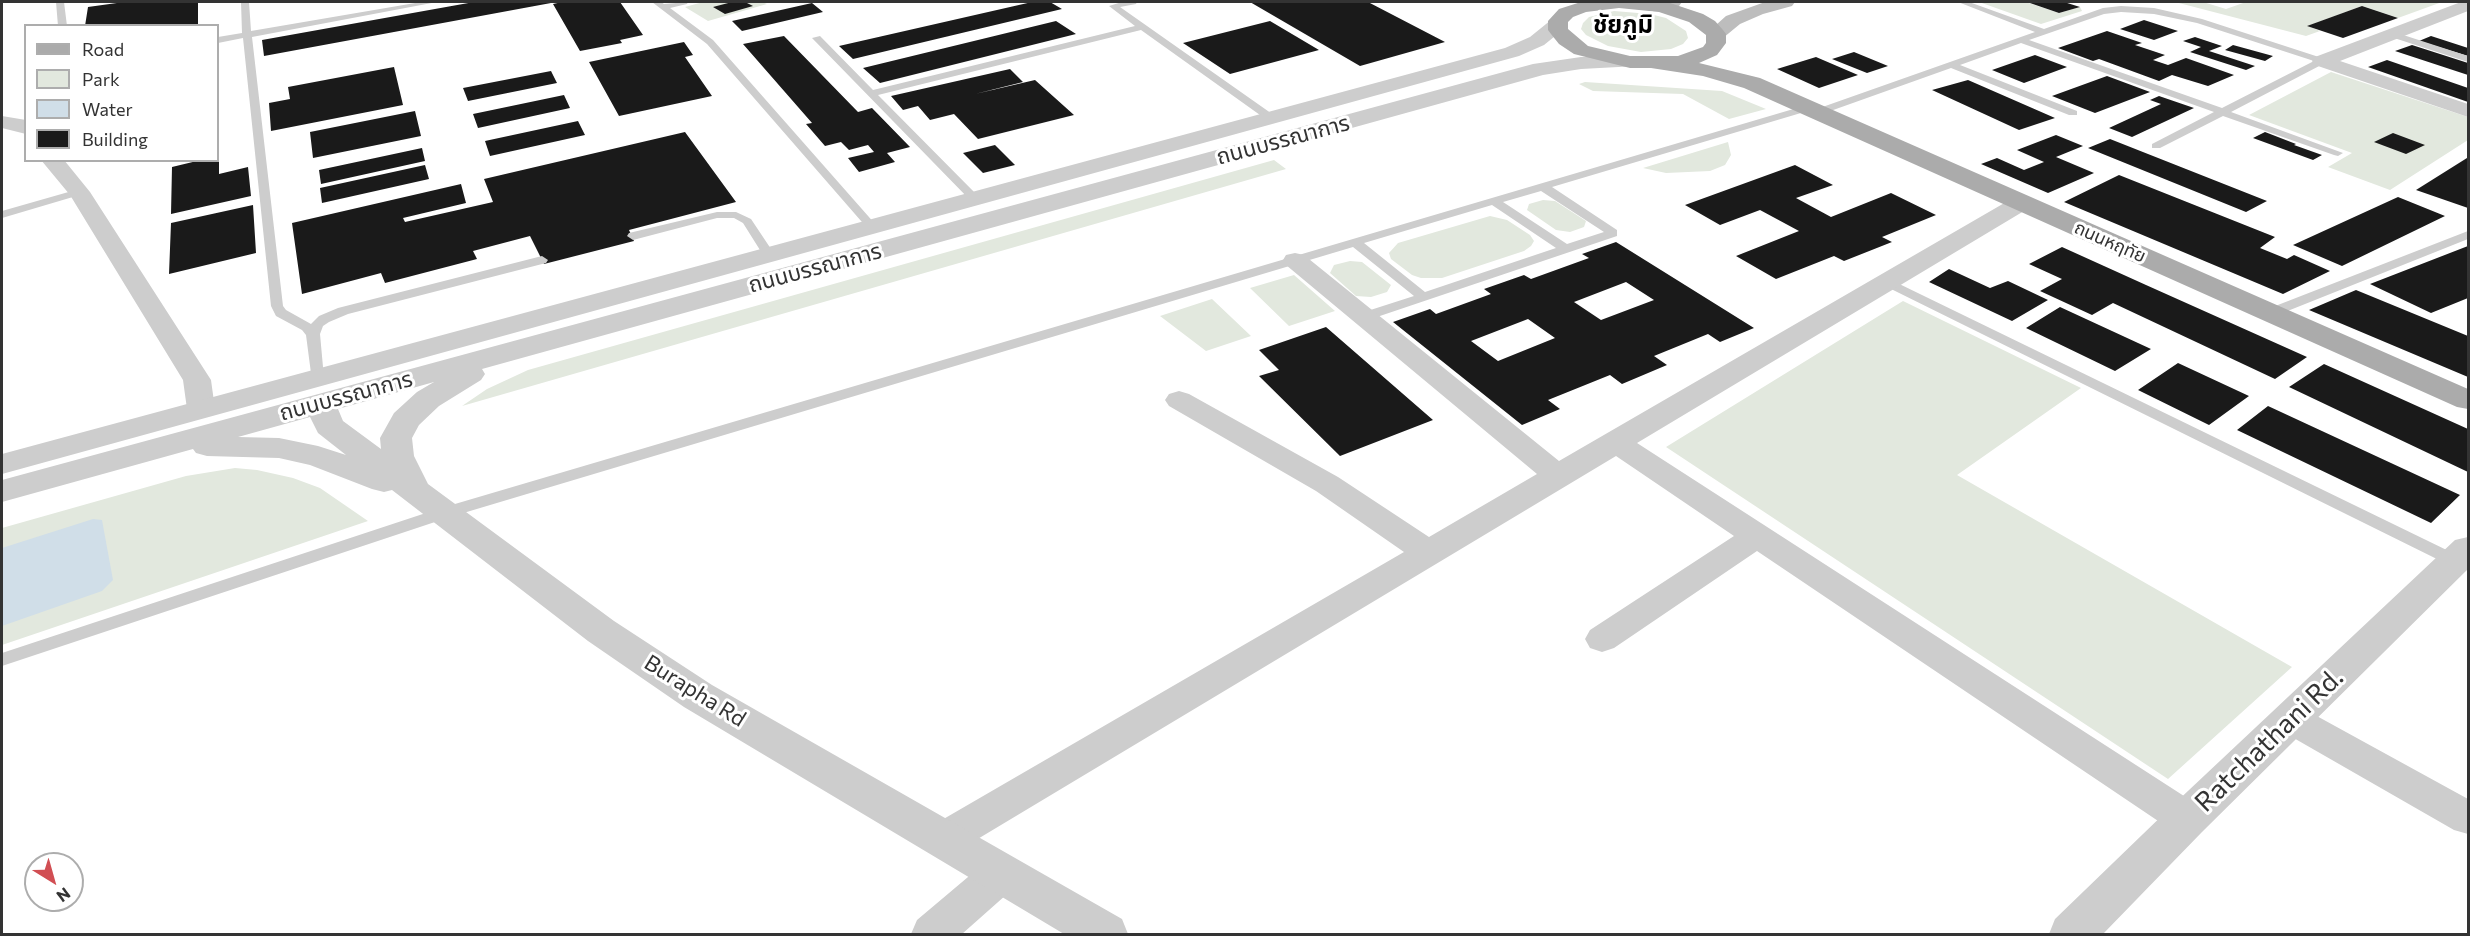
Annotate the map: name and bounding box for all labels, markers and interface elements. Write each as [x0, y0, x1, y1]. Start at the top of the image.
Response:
district label: ชัยภูมิ [1593, 11, 1653, 39]
legend [24, 24, 219, 162]
text: Road [82, 38, 124, 60]
text: Park [82, 68, 120, 90]
text: Water [82, 98, 133, 120]
street label: ถนนบรรณาการ [1214, 110, 1352, 170]
text: Building [82, 128, 148, 150]
street label: ถนนหฤทัย [2071, 217, 2149, 267]
street label: ถนนบรรณาการ [746, 238, 884, 298]
street label: ถนนบรรณาการ [277, 366, 415, 426]
street label: Burapha Rd [639, 649, 751, 733]
street label: Ratchathani Rd. [2188, 661, 2350, 819]
north arrow [24, 852, 84, 912]
text: N [53, 884, 74, 906]

